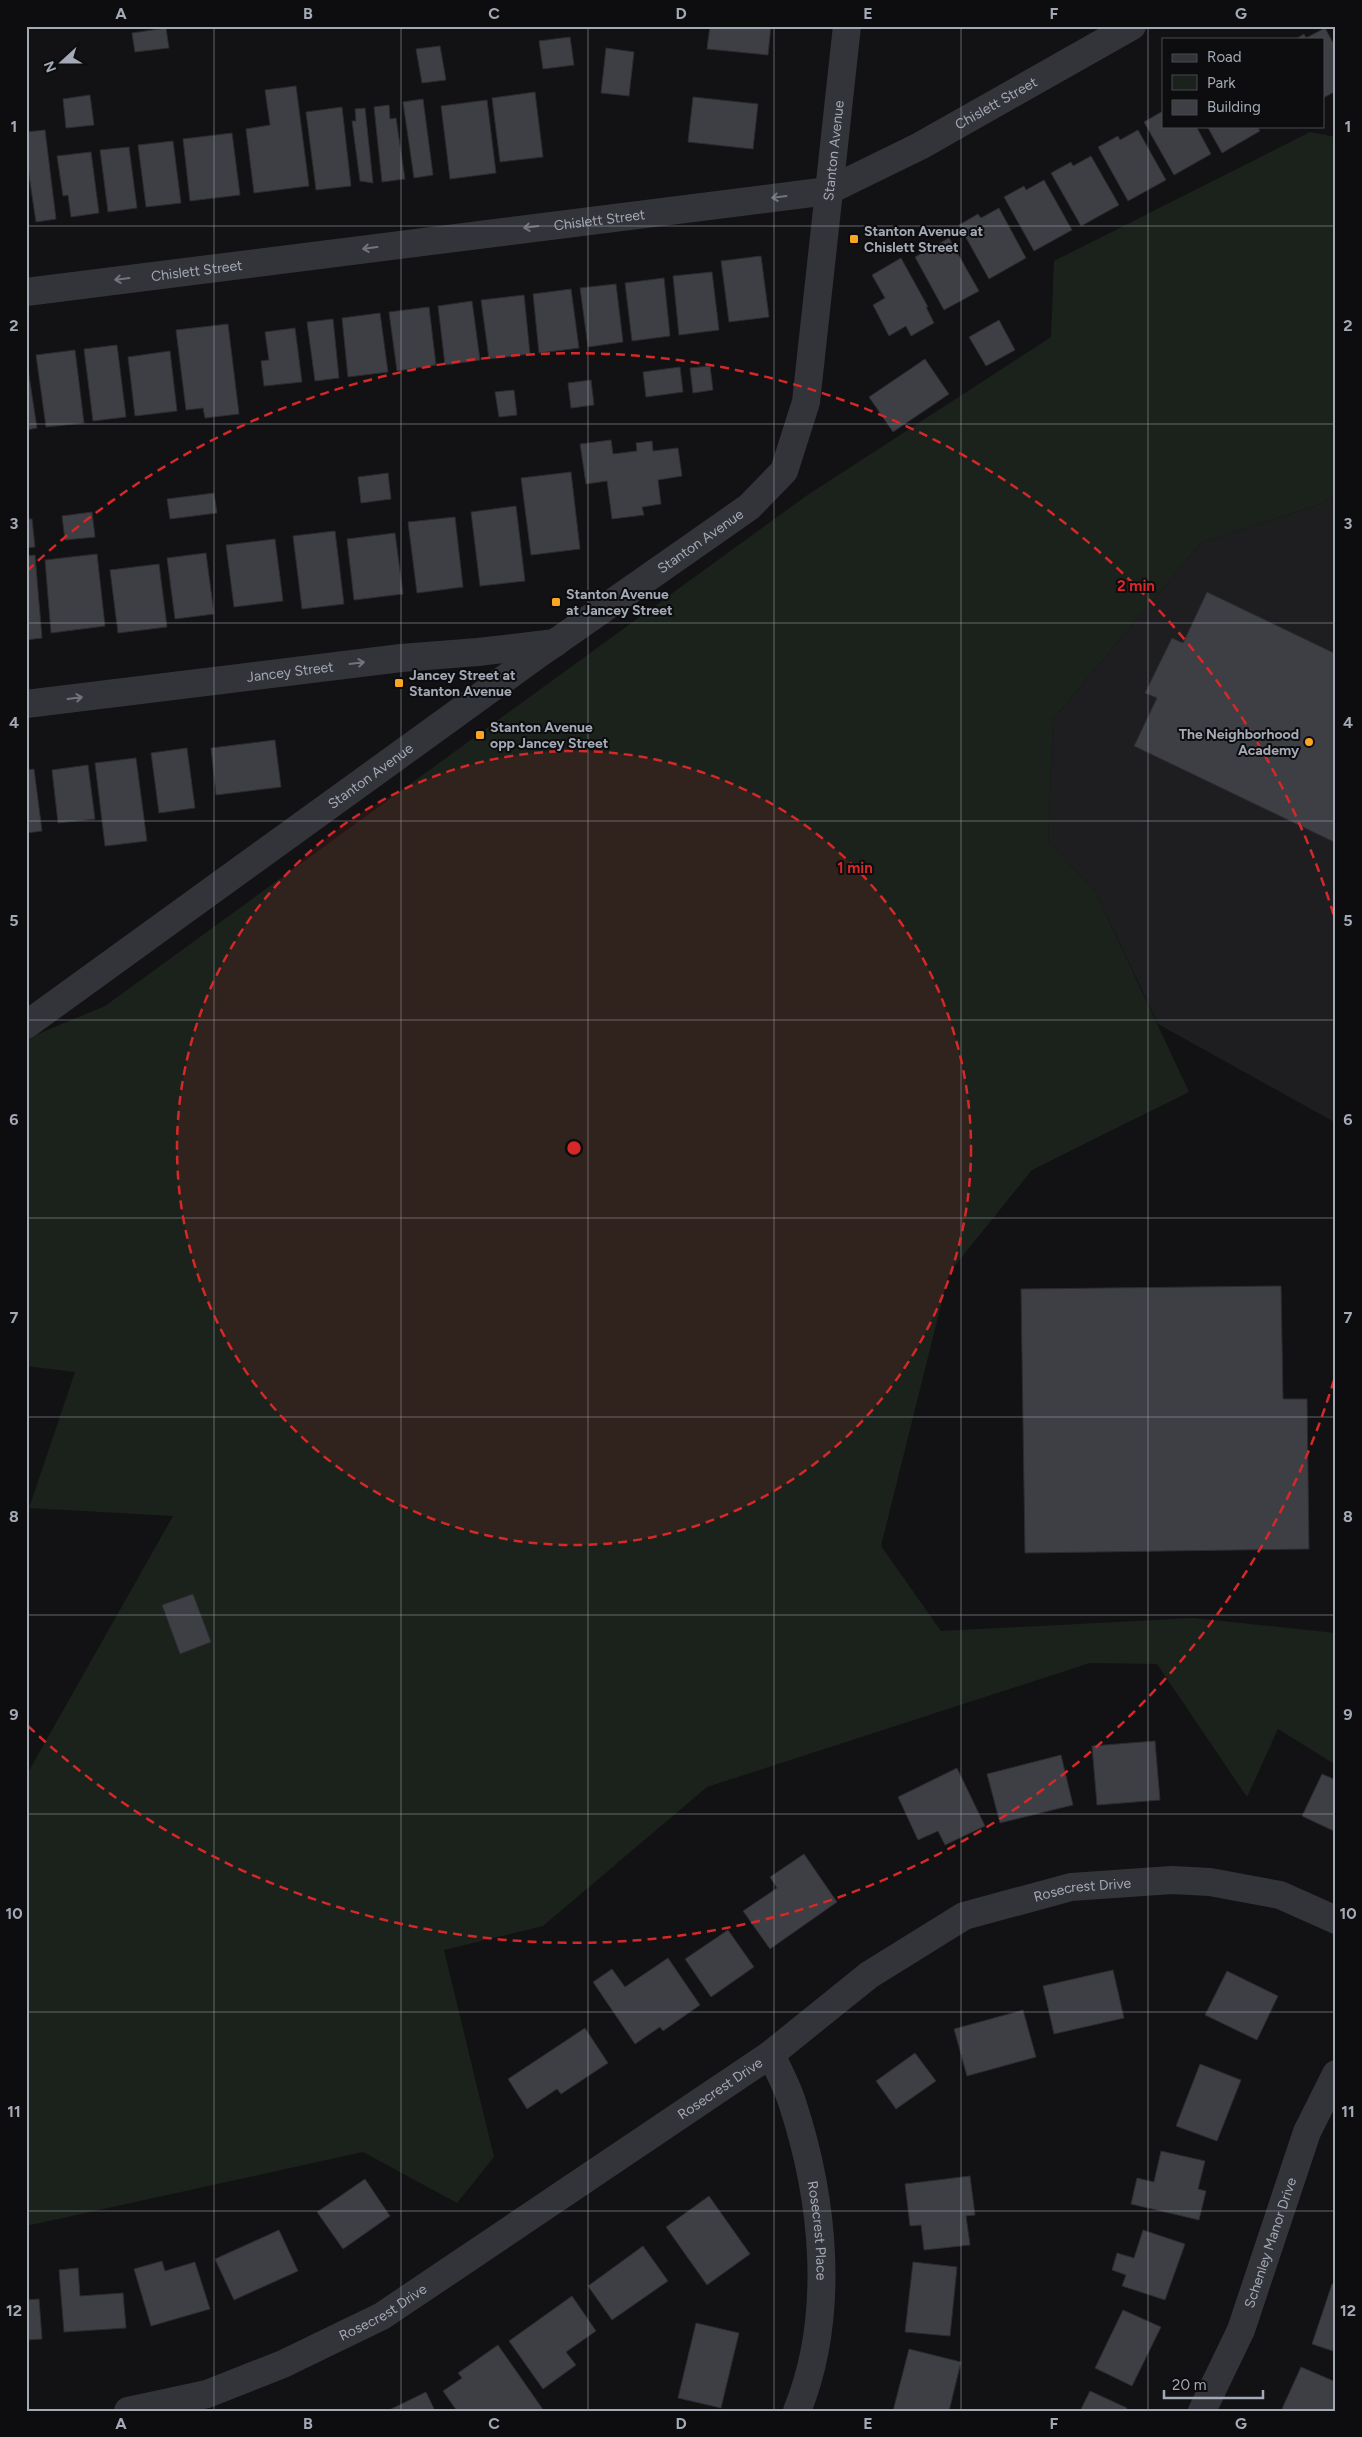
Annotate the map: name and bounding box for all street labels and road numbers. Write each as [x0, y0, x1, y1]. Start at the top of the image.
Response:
street label: Chislett Street [952, 73, 1040, 133]
street label: Stanton Avenue [819, 99, 847, 202]
street label: Chislett Street [553, 206, 646, 234]
street label: Chislett Street [150, 256, 243, 285]
street label: Stanton Avenue [654, 505, 747, 577]
street label: Jancey Street [246, 658, 334, 685]
street label: Stanton Avenue [324, 739, 416, 812]
street label: Rosecrest Drive [1032, 1874, 1132, 1905]
street label: Rosecrest Drive [674, 2054, 766, 2123]
street label: Schenley Manor Drive [1240, 2175, 1300, 2310]
street label: Rosecrest Place [804, 2179, 830, 2281]
street label: Rosecrest Drive [336, 2280, 430, 2344]

